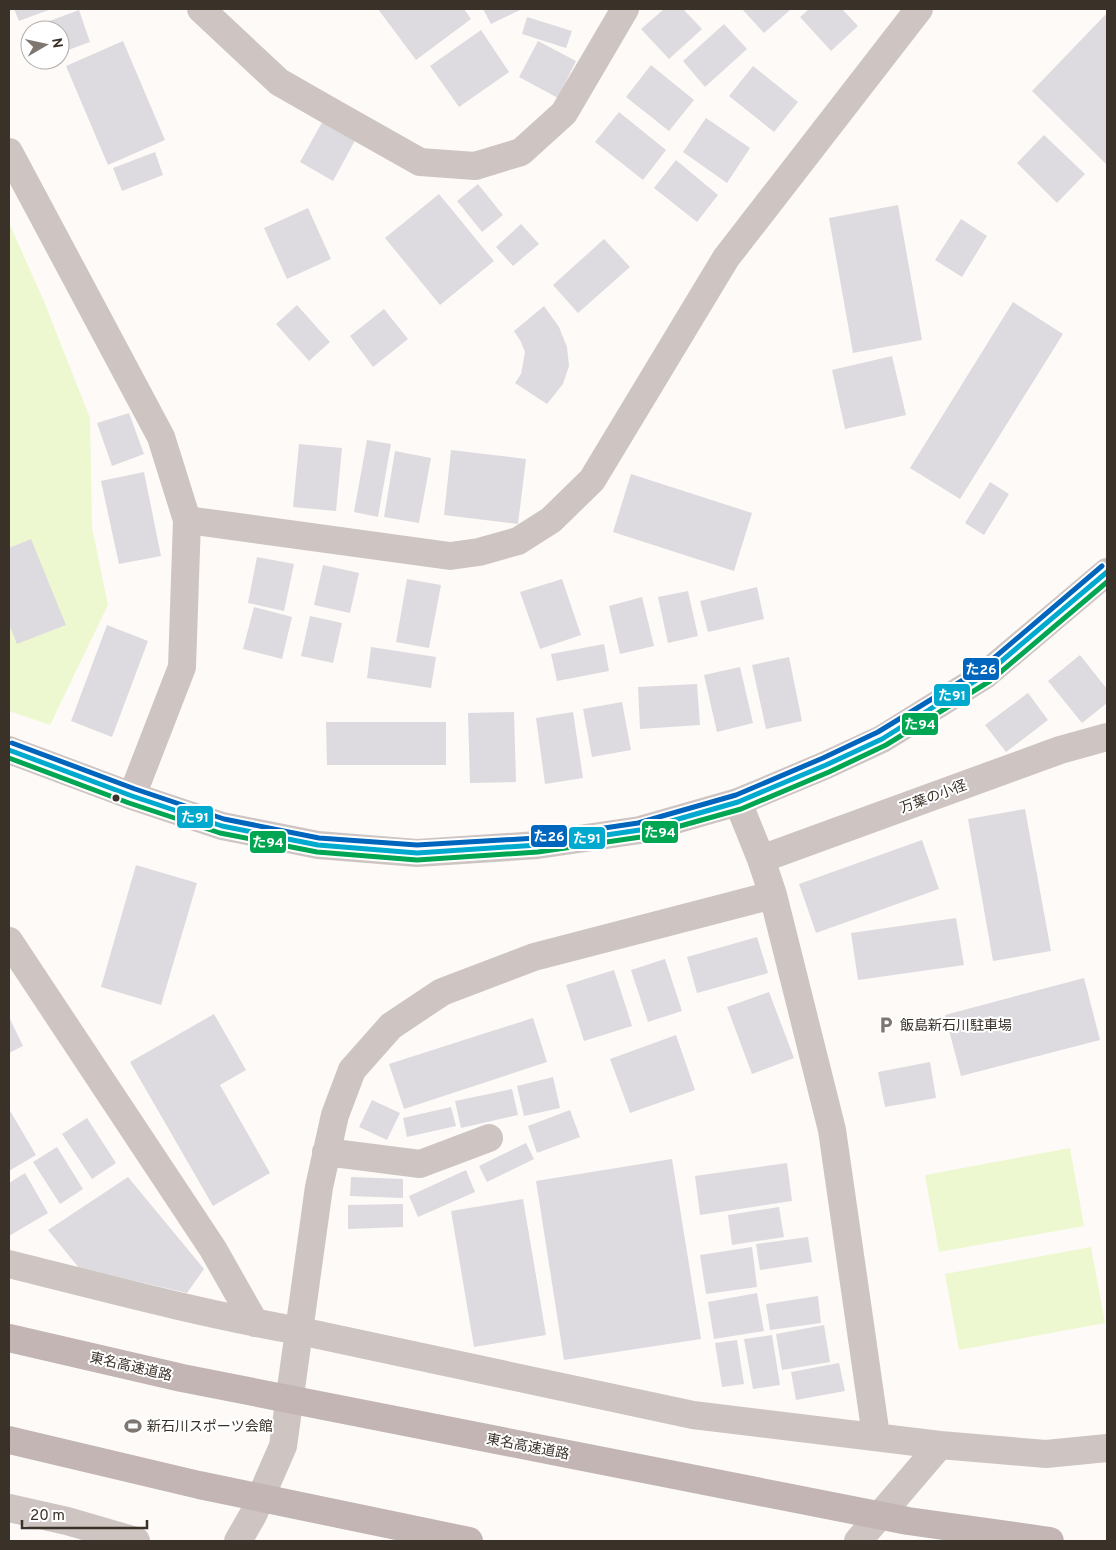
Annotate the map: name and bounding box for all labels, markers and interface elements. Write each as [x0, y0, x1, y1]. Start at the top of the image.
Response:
north arrow [20, 20, 70, 70]
text: N [47, 37, 66, 50]
line badge: た26 [962, 657, 1000, 681]
text: た26 [965, 662, 997, 679]
line badge: た91 [933, 683, 971, 707]
text: た91 [938, 688, 966, 705]
line badge: た94 [901, 712, 939, 736]
text: た94 [904, 717, 936, 734]
street label: 万葉の小径 [898, 777, 969, 817]
unlabelled marker [111, 793, 121, 803]
line badge: た91 [176, 805, 214, 829]
text: た91 [181, 810, 209, 827]
line badge: た94 [641, 820, 679, 844]
line badge: た26 [530, 824, 568, 848]
text: た94 [644, 825, 676, 842]
line badge: た91 [568, 826, 606, 850]
text: た26 [533, 829, 565, 846]
line badge: た94 [249, 830, 287, 854]
text: た91 [573, 831, 601, 848]
text: た94 [252, 835, 284, 852]
parking icon: 飯島新石川駐車場 [876, 1015, 896, 1035]
place label: 飯島新石川駐車場 [900, 1018, 1012, 1035]
street label: 東名高速道路 [88, 1350, 173, 1385]
sports icon: 新石川スポーツ会館 [123, 1416, 143, 1436]
place label: 新石川スポーツ会館 [147, 1419, 273, 1436]
street label: 東名高速道路 [485, 1431, 571, 1464]
scale bar [22, 1498, 148, 1530]
text: 20 m [30, 1507, 65, 1526]

